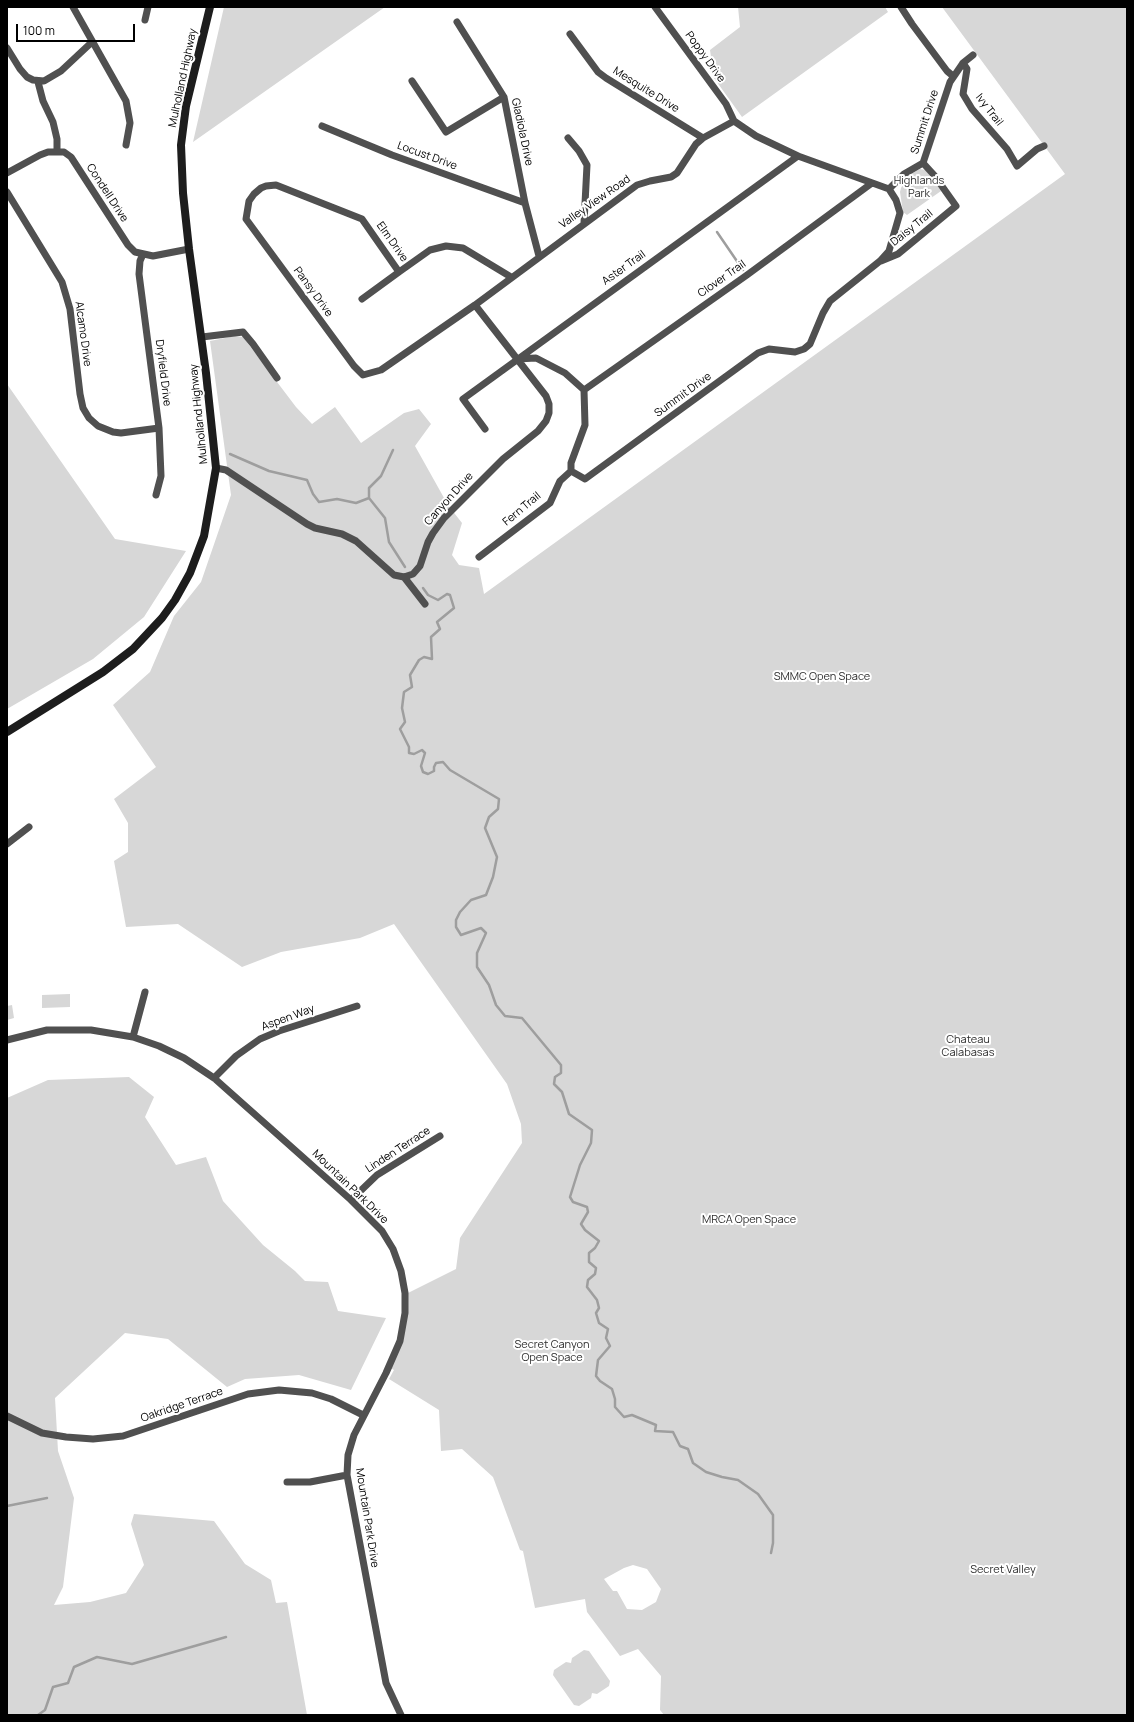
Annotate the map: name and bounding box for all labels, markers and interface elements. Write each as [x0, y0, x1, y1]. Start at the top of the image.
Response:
scale bar [18, 16, 137, 42]
text: 100 m [23, 22, 55, 39]
street label: Mulholland Highway [166, 27, 200, 129]
street label: Poppy Drive [682, 29, 728, 85]
street label: Mesquite Drive [610, 64, 682, 116]
street label: Summit Drive [908, 88, 942, 156]
street label: Ivy Trail [972, 91, 1006, 129]
street label: Gladiola Drive [508, 97, 536, 167]
street label: Locust Drive [395, 139, 459, 173]
street label: Condell Drive [83, 161, 131, 225]
street label: Valley View Road [557, 173, 633, 231]
park label: Highlands Park [894, 174, 944, 200]
street label: Daisy Trail [888, 207, 936, 249]
street label: Elm Drive [373, 219, 411, 265]
street label: Aster Trail [600, 248, 648, 288]
street label: Clover Trail [695, 258, 749, 300]
street label: Pansy Drive [291, 265, 335, 319]
street label: Alcamo Drive [72, 301, 94, 367]
street label: Dryfield Drive [152, 339, 174, 407]
street label: Mulholland Highway [187, 363, 211, 465]
street label: Summit Drive [652, 370, 714, 420]
street label: Canyon Drive [422, 470, 476, 528]
street label: Fern Trail [500, 489, 544, 529]
park label: SMMC Open Space [774, 670, 870, 684]
street label: Aspen Way [260, 1002, 316, 1034]
park label: Chateau Calabasas [942, 1033, 994, 1059]
street label: Linden Terrace [363, 1124, 433, 1176]
street label: Mountain Park Drive [309, 1147, 391, 1227]
park label: MRCA Open Space [702, 1213, 796, 1227]
park label: Secret Canyon Open Space [514, 1338, 590, 1364]
street label: Oakridge Terrace [139, 1385, 225, 1425]
street label: Mountain Park Drive [353, 1467, 381, 1569]
park label: Secret Valley [970, 1563, 1036, 1577]

